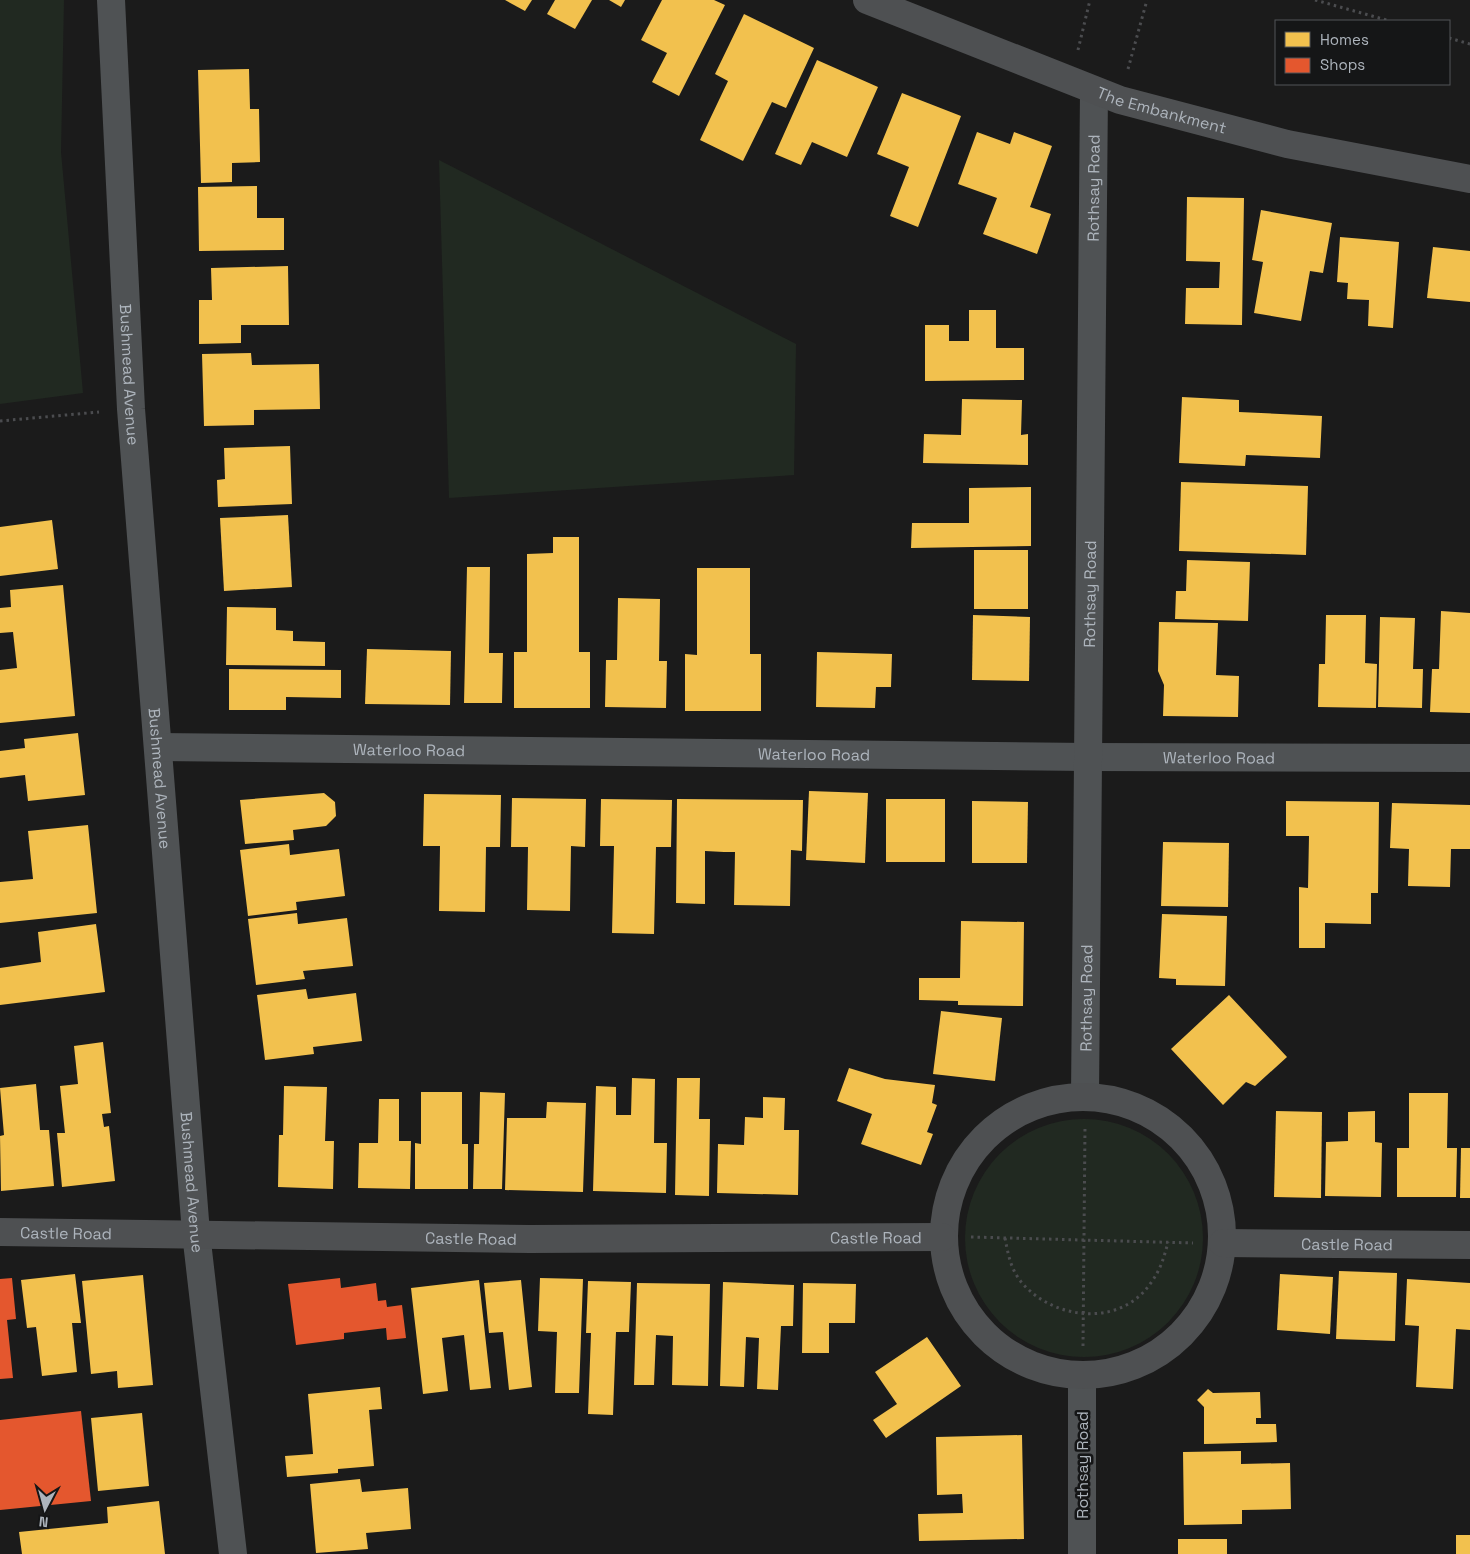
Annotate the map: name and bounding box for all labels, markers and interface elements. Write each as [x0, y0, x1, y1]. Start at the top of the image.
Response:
legend [1275, 20, 1450, 85]
text: Homes [1320, 30, 1369, 49]
text: Shops [1320, 55, 1365, 74]
street label: The Embankment [1094, 81, 1229, 138]
street label: Rothsay Road [1082, 134, 1104, 242]
street label: Bushmead Avenue [115, 303, 144, 446]
street label: Rothsay Road [1079, 540, 1100, 648]
street label: Bushmead Avenue [144, 707, 176, 850]
street label: Waterloo Road [353, 739, 465, 761]
street label: Waterloo Road [758, 743, 870, 765]
street label: Waterloo Road [1163, 747, 1275, 768]
street label: Rothsay Road [1075, 944, 1097, 1052]
street label: Bushmead Avenue [176, 1111, 209, 1254]
street label: Castle Road [20, 1222, 112, 1244]
street label: Castle Road [425, 1227, 517, 1249]
street label: Castle Road [830, 1227, 922, 1248]
street label: Castle Road [1301, 1233, 1393, 1255]
street label: Rothsay Road [1072, 1411, 1093, 1519]
north arrow [20, 1484, 70, 1534]
text: N [38, 1512, 49, 1531]

